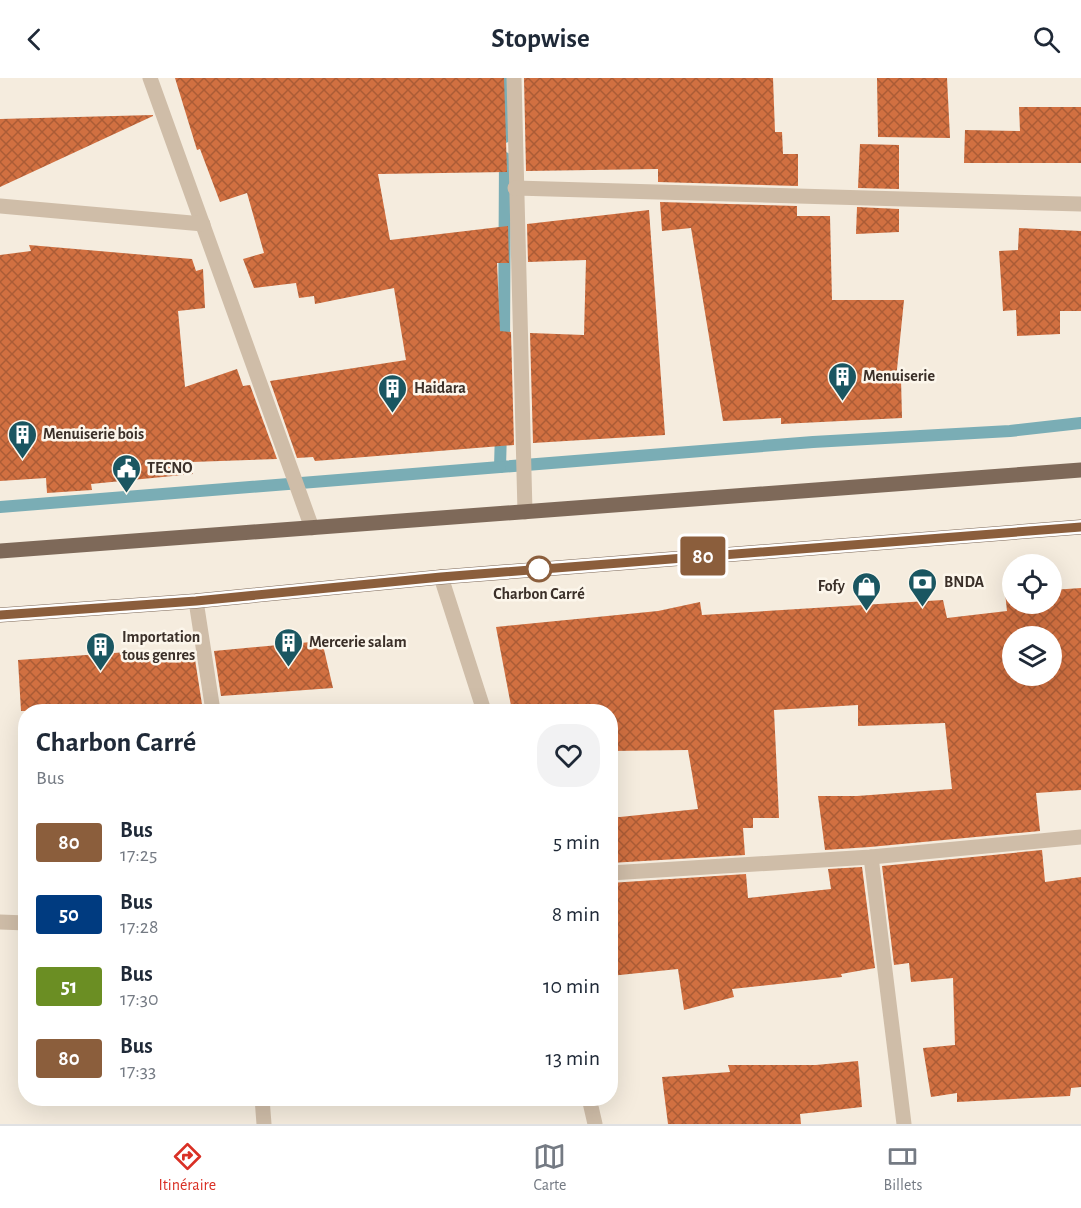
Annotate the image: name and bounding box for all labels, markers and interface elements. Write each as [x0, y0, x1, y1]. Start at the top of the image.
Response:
icon: back [18, 23, 51, 56]
icon: search [1030, 23, 1063, 56]
text: Stopwise [491, 25, 590, 52]
building icon: Menuiserie [826, 360, 858, 402]
place label: Menuiserie [863, 368, 935, 384]
building icon: Haidara [377, 372, 409, 414]
place label: Haidara [414, 380, 466, 396]
building icon: Menuiserie bois [6, 418, 38, 460]
place label: Menuiserie bois [43, 426, 144, 442]
public building icon: TECNO [110, 452, 142, 494]
place label: TECNO [147, 460, 192, 476]
line badge: 80 [676, 536, 730, 576]
text: 80 [692, 546, 714, 567]
map controls [1002, 554, 1062, 686]
button: locate [1002, 554, 1062, 614]
marker: Charbon Carré [526, 556, 552, 582]
bank icon: BNDA [907, 566, 939, 608]
shop icon: Fofy [850, 570, 882, 612]
place label: BNDA [944, 574, 985, 590]
place label: Fofy [818, 578, 846, 595]
place label: Charbon Carré [493, 586, 585, 602]
building icon: Mercerie salam [272, 626, 304, 668]
button: layers [1002, 626, 1062, 686]
place label: Importation tous genres [122, 629, 200, 663]
building icon: Importation tous genres [85, 630, 117, 672]
place label: Mercerie salam [309, 634, 407, 650]
button: heart [537, 724, 600, 787]
text: Charbon Carré [36, 729, 196, 757]
text: Bus [36, 768, 64, 788]
text: Bus [120, 819, 153, 841]
text: 5 min [553, 831, 600, 853]
text: 80 [58, 832, 80, 853]
text: 17:25 [120, 845, 157, 865]
text: Bus [120, 891, 153, 913]
text: 8 min [552, 903, 600, 925]
text: 50 [59, 904, 79, 925]
text: 17:28 [120, 917, 158, 937]
text: Bus [120, 963, 153, 985]
text: 10 min [543, 975, 600, 997]
text: 51 [61, 976, 77, 997]
text: 17:30 [120, 989, 159, 1009]
text: Bus [120, 1035, 153, 1057]
text: 13 min [545, 1047, 600, 1069]
text: 80 [58, 1048, 80, 1069]
text: 17:33 [120, 1061, 156, 1081]
tab: Itinéraire [159, 1140, 216, 1195]
tab: Carte [533, 1140, 566, 1195]
tab: Billets [884, 1140, 922, 1195]

